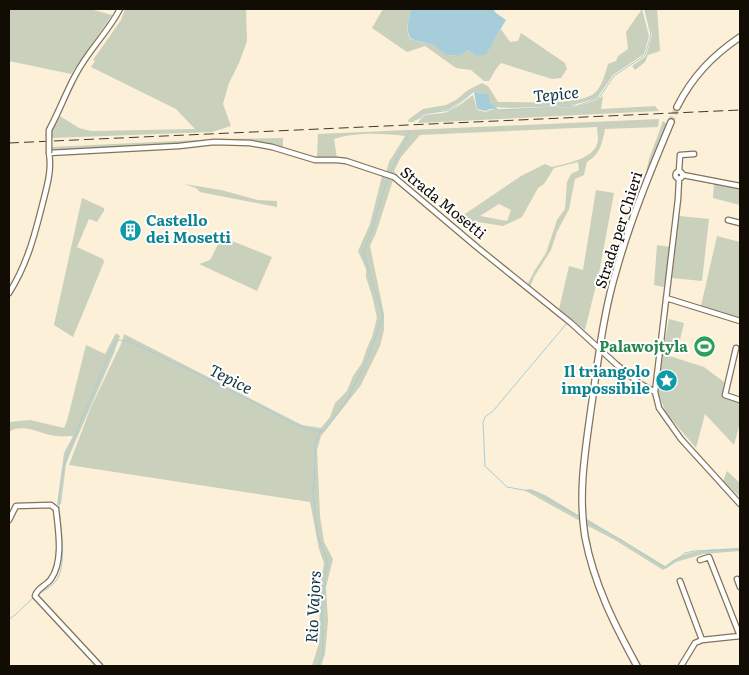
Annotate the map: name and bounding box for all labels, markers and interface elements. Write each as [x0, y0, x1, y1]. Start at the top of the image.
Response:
water label: Tepice [532, 79, 580, 107]
street label: Strada Mosetti [396, 160, 492, 244]
street label: Strada per Chieri [588, 168, 647, 291]
place label: Castello dei Mosetti [146, 208, 232, 248]
building icon: Castello dei Mosetti [118, 218, 142, 242]
place label: Palawojtyla [599, 334, 688, 357]
sports icon: Palawojtyla [692, 335, 716, 359]
water label: Tepice [206, 357, 257, 399]
place label: Il triangolo impossibile [561, 359, 651, 399]
place icon: Il triangolo impossibile [654, 369, 678, 393]
water label: Rio Vajors [298, 570, 326, 644]

